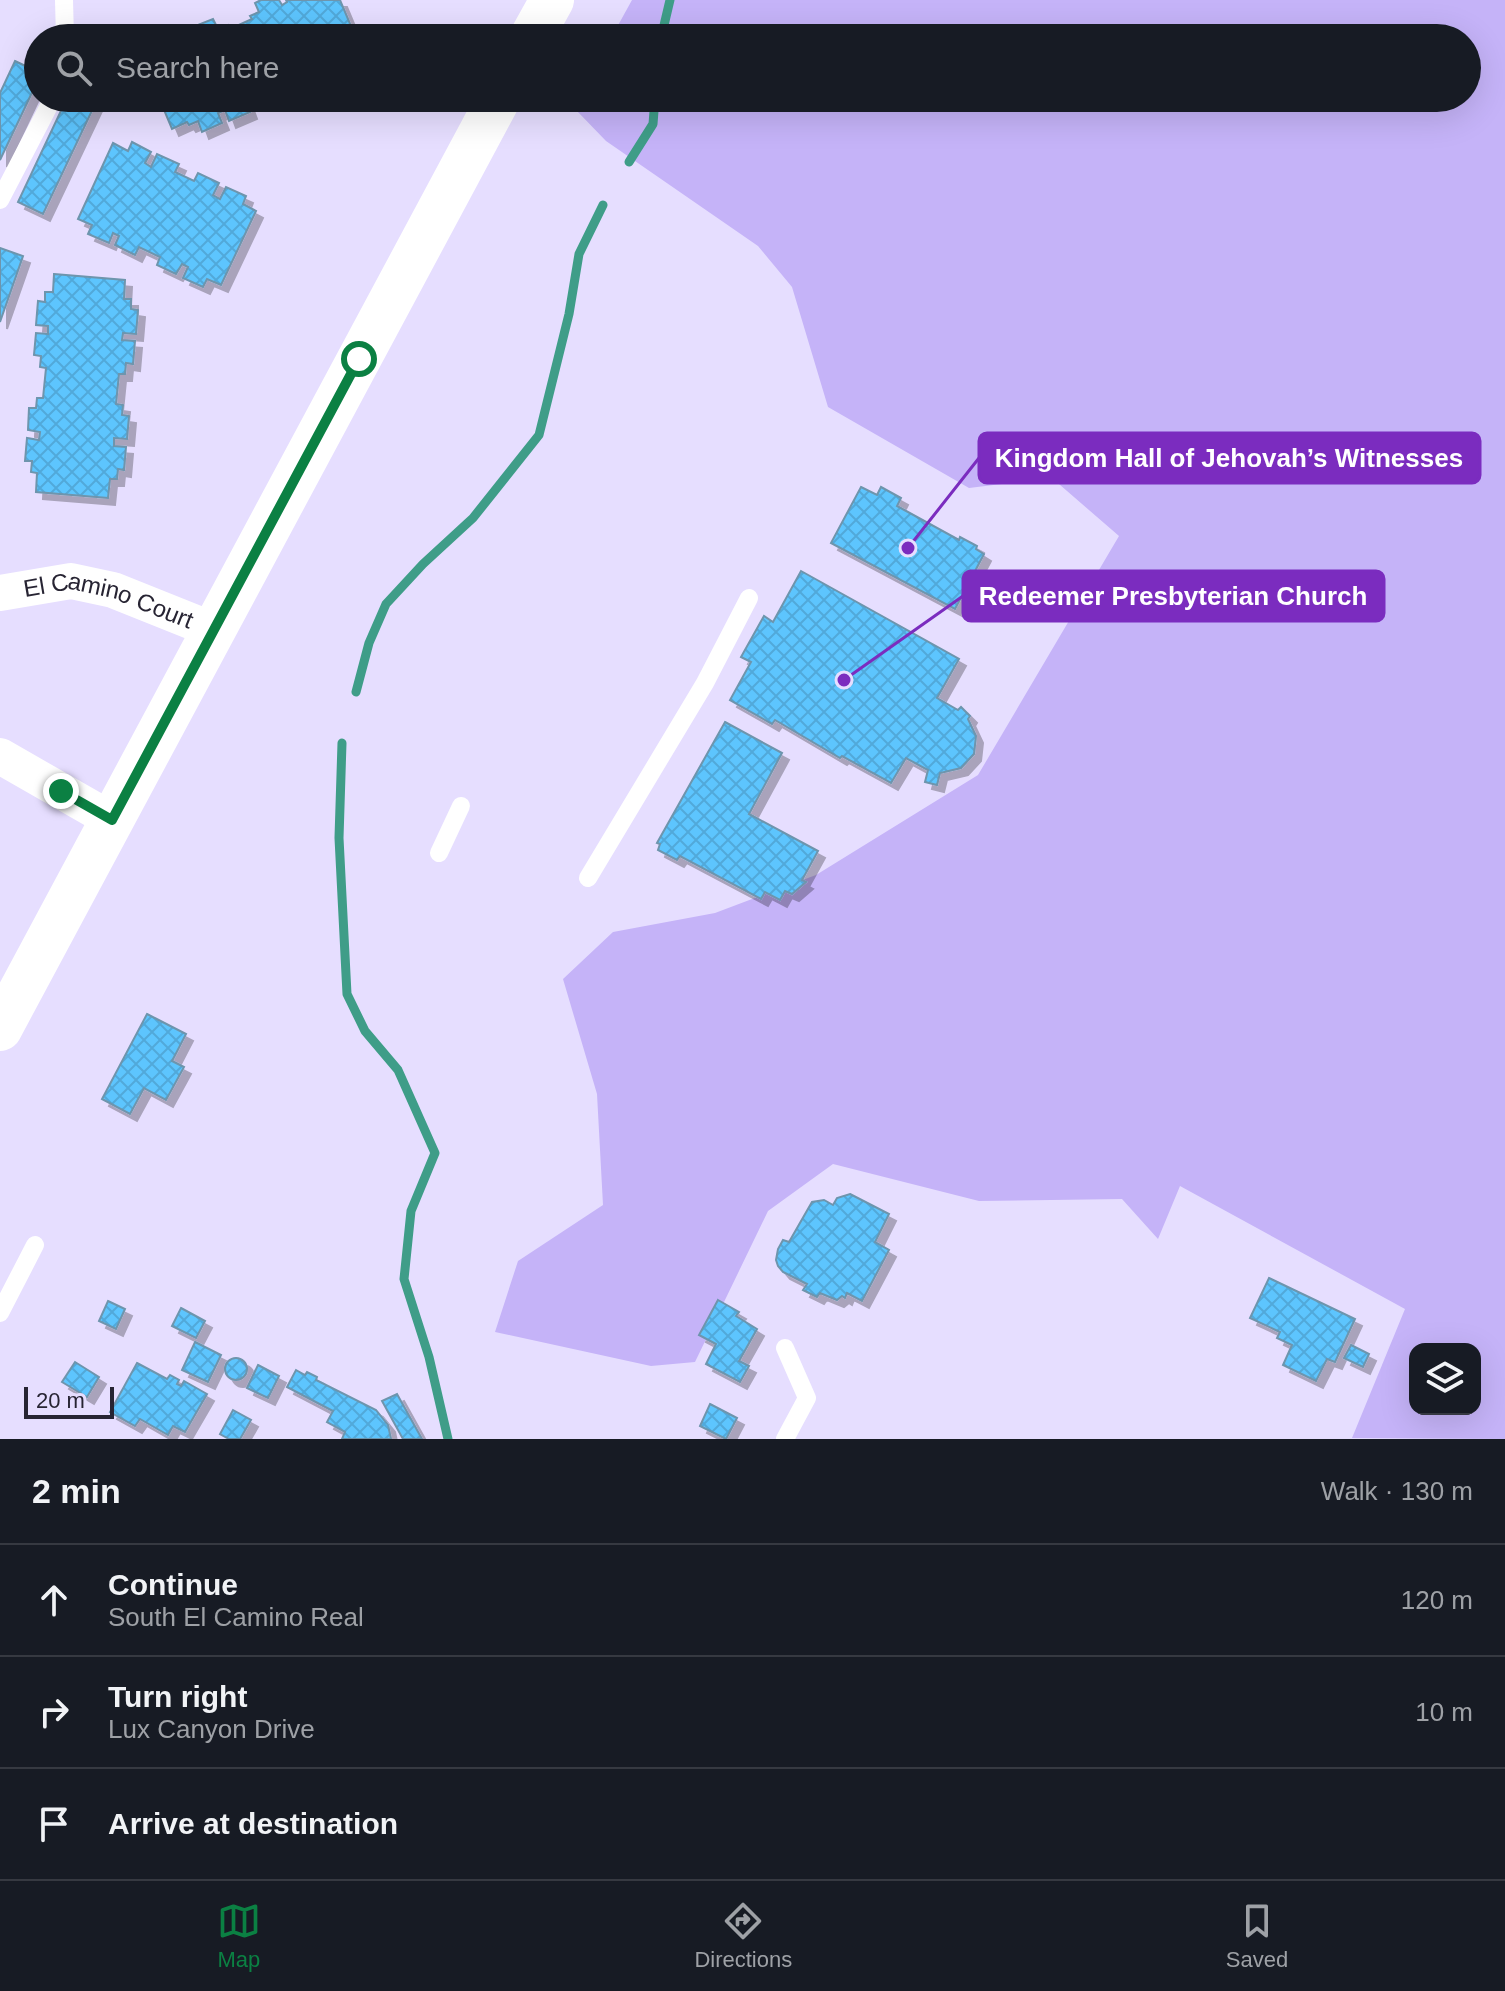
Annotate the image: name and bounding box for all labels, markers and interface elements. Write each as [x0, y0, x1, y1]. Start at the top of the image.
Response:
search box [24, 24, 1481, 112]
icon: search [52, 46, 96, 90]
text: Search here [116, 51, 279, 84]
route start [341, 341, 377, 377]
callout: Kingdom Hall of Jehovah’s Witnesses [979, 433, 1480, 483]
text: Kingdom Hall of Jehovah’s Witnesses [995, 443, 1463, 473]
street label: El Camino Court [21, 567, 198, 634]
callout: Redeemer Presbyterian Church [963, 571, 1384, 621]
text: Redeemer Presbyterian Church [979, 581, 1367, 611]
route end [43, 773, 79, 809]
map controls [1409, 1343, 1481, 1415]
button: layers [1409, 1343, 1481, 1415]
scale bar [24, 1383, 114, 1419]
text: 20 m [36, 1388, 85, 1413]
text: 2 min [32, 1472, 121, 1510]
text: Walk · 130 m [1321, 1476, 1473, 1506]
text: Continue [108, 1568, 238, 1601]
icon: ahead [32, 1578, 76, 1622]
text: 120 m [1401, 1585, 1473, 1615]
text: South El Camino Real [108, 1602, 364, 1632]
text: Turn right [108, 1680, 247, 1713]
icon: right [32, 1690, 76, 1734]
text: 10 m [1415, 1697, 1473, 1727]
text: Lux Canyon Drive [108, 1714, 315, 1744]
icon: arrive [32, 1802, 76, 1846]
text: Arrive at destination [108, 1807, 398, 1840]
tab: Map [217, 1899, 261, 1973]
tab: Directions [694, 1899, 792, 1973]
tab: Saved [1226, 1899, 1288, 1973]

